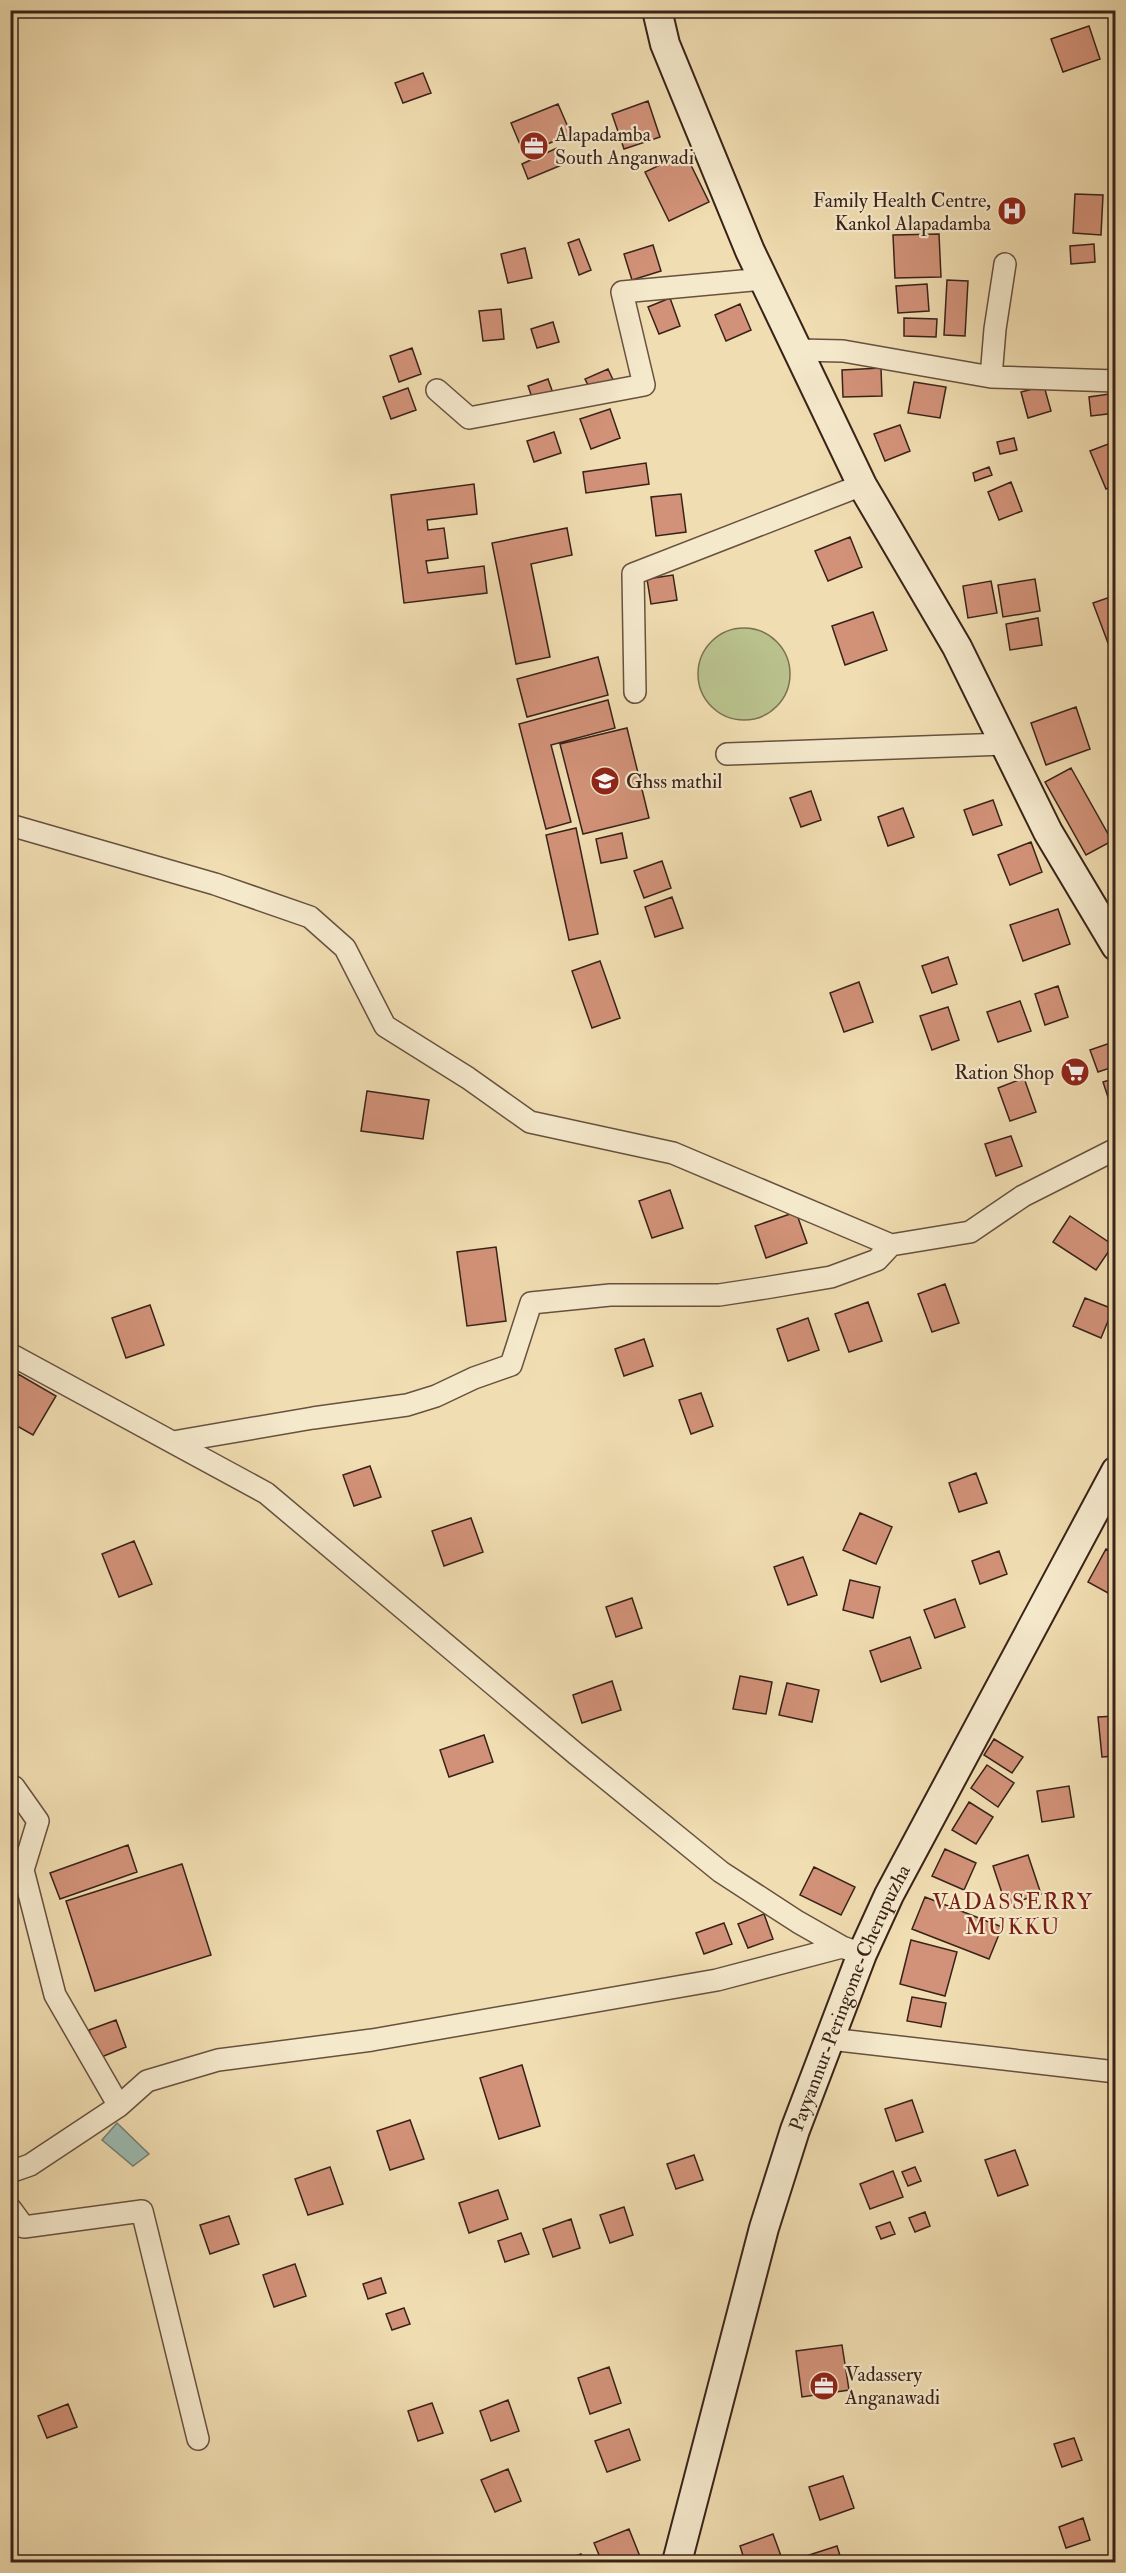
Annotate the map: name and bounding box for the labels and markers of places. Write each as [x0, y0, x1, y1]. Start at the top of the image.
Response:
place label: Alapadamba South Anganwadi [554, 122, 694, 170]
office icon: Alapadamba South Anganwadi [518, 130, 550, 162]
place label: Family Health Centre, Kankol Alapadamba [813, 188, 992, 237]
hospital icon: Family Health Centre, Kankol Alapadamba [996, 195, 1028, 227]
school or university icon: Ghss mathil [589, 765, 621, 797]
place label: Ghss mathil [626, 769, 722, 794]
supermarket icon: Ration Shop [1059, 1056, 1091, 1088]
place label: Ration Shop [954, 1060, 1054, 1086]
place label: Vadassery Anganawadi [844, 2362, 940, 2410]
office icon: Vadassery Anganawadi [808, 2370, 840, 2402]

